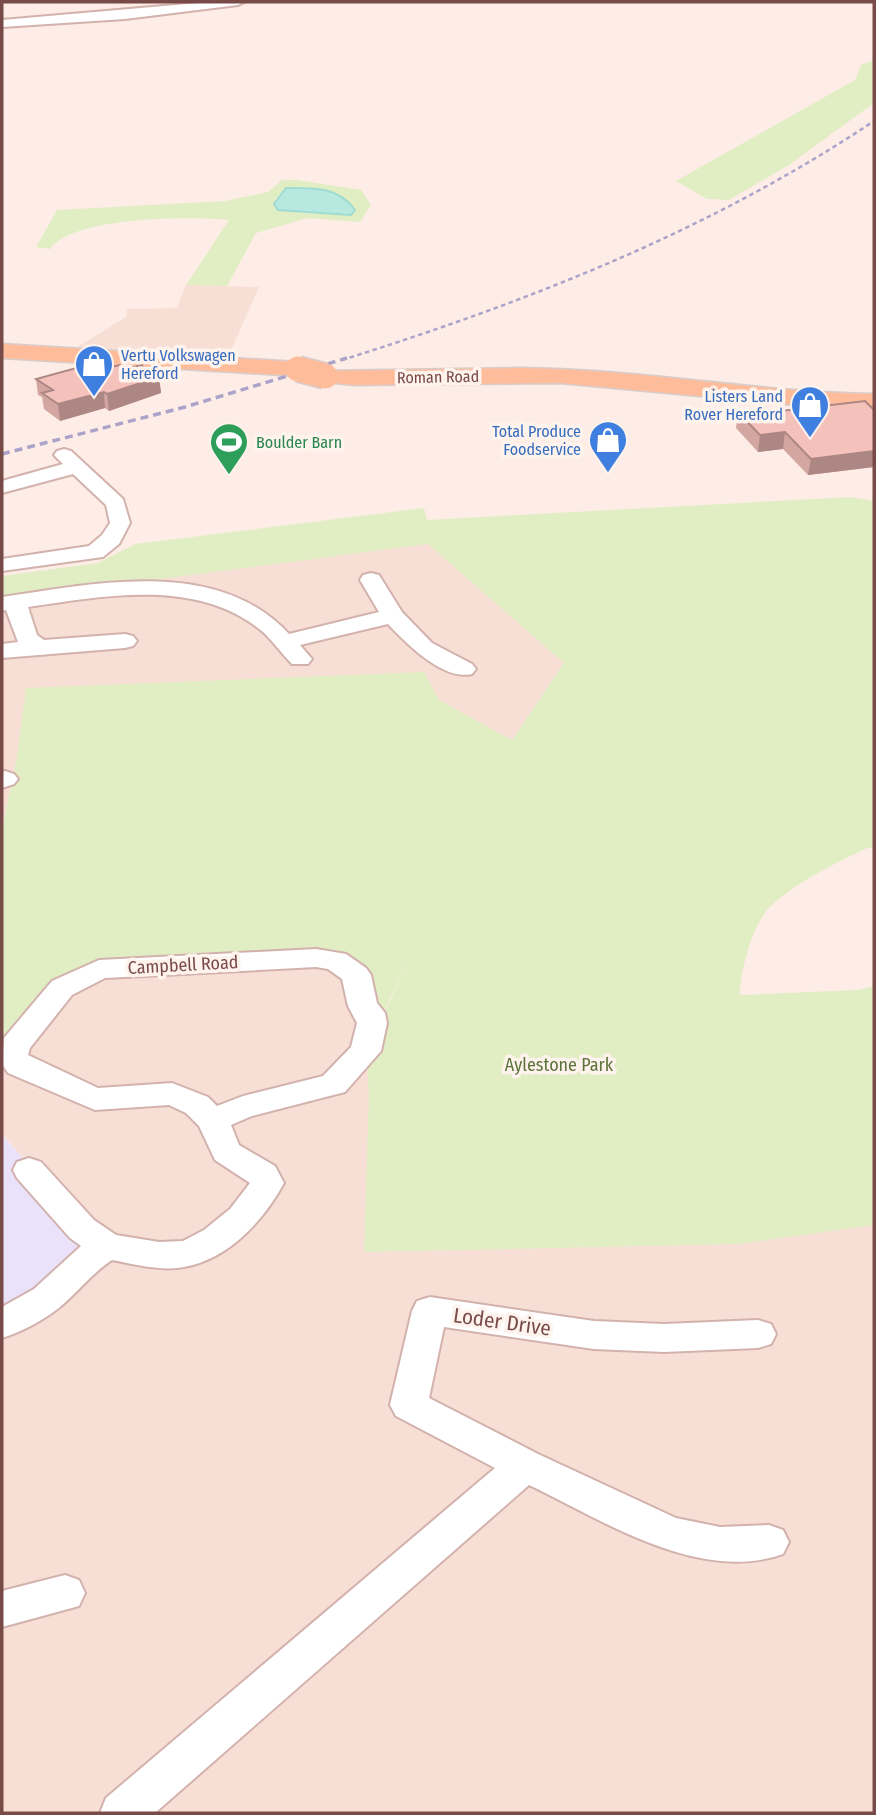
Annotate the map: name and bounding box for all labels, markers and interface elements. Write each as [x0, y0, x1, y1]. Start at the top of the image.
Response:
shop icon: Vertu Volkswagen Hereford [73, 343, 115, 398]
place label: Vertu Volkswagen Hereford [121, 346, 236, 383]
street label: Roman Road [397, 367, 479, 387]
shop icon: Listers Land Rover Hereford [789, 384, 831, 439]
place label: Listers Land Rover Hereford [684, 387, 783, 424]
shop icon: Total Produce Foodservice [587, 419, 629, 474]
sports icon: Boulder Barn [208, 421, 250, 476]
place label: Total Produce Foodservice [492, 422, 581, 459]
place label: Boulder Barn [256, 433, 342, 452]
street label: Campbell Road [127, 951, 239, 979]
park label: Aylestone Park [505, 1054, 614, 1076]
street label: Loder Drive [452, 1302, 552, 1342]

